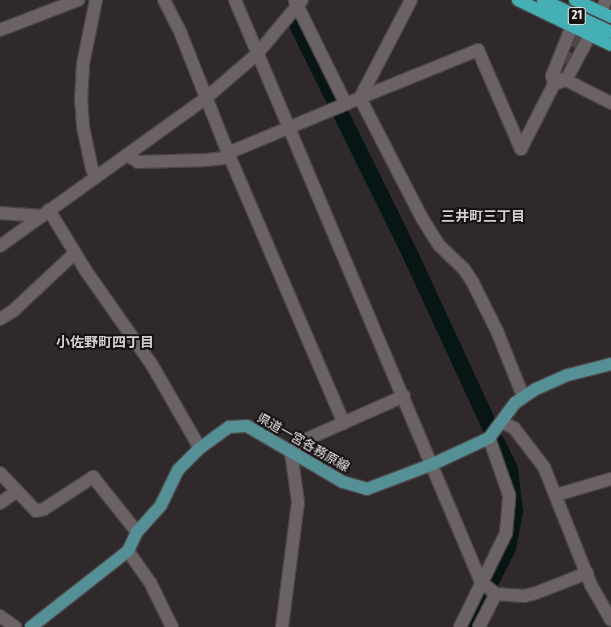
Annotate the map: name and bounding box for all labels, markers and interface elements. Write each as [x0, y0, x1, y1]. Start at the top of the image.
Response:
road number: 21 [567, 6, 587, 26]
district label: 三井町三丁目 [441, 209, 525, 225]
district label: 小佐野町四丁目 [56, 335, 154, 351]
street label: 県道一宮各務原線 [254, 410, 352, 476]

